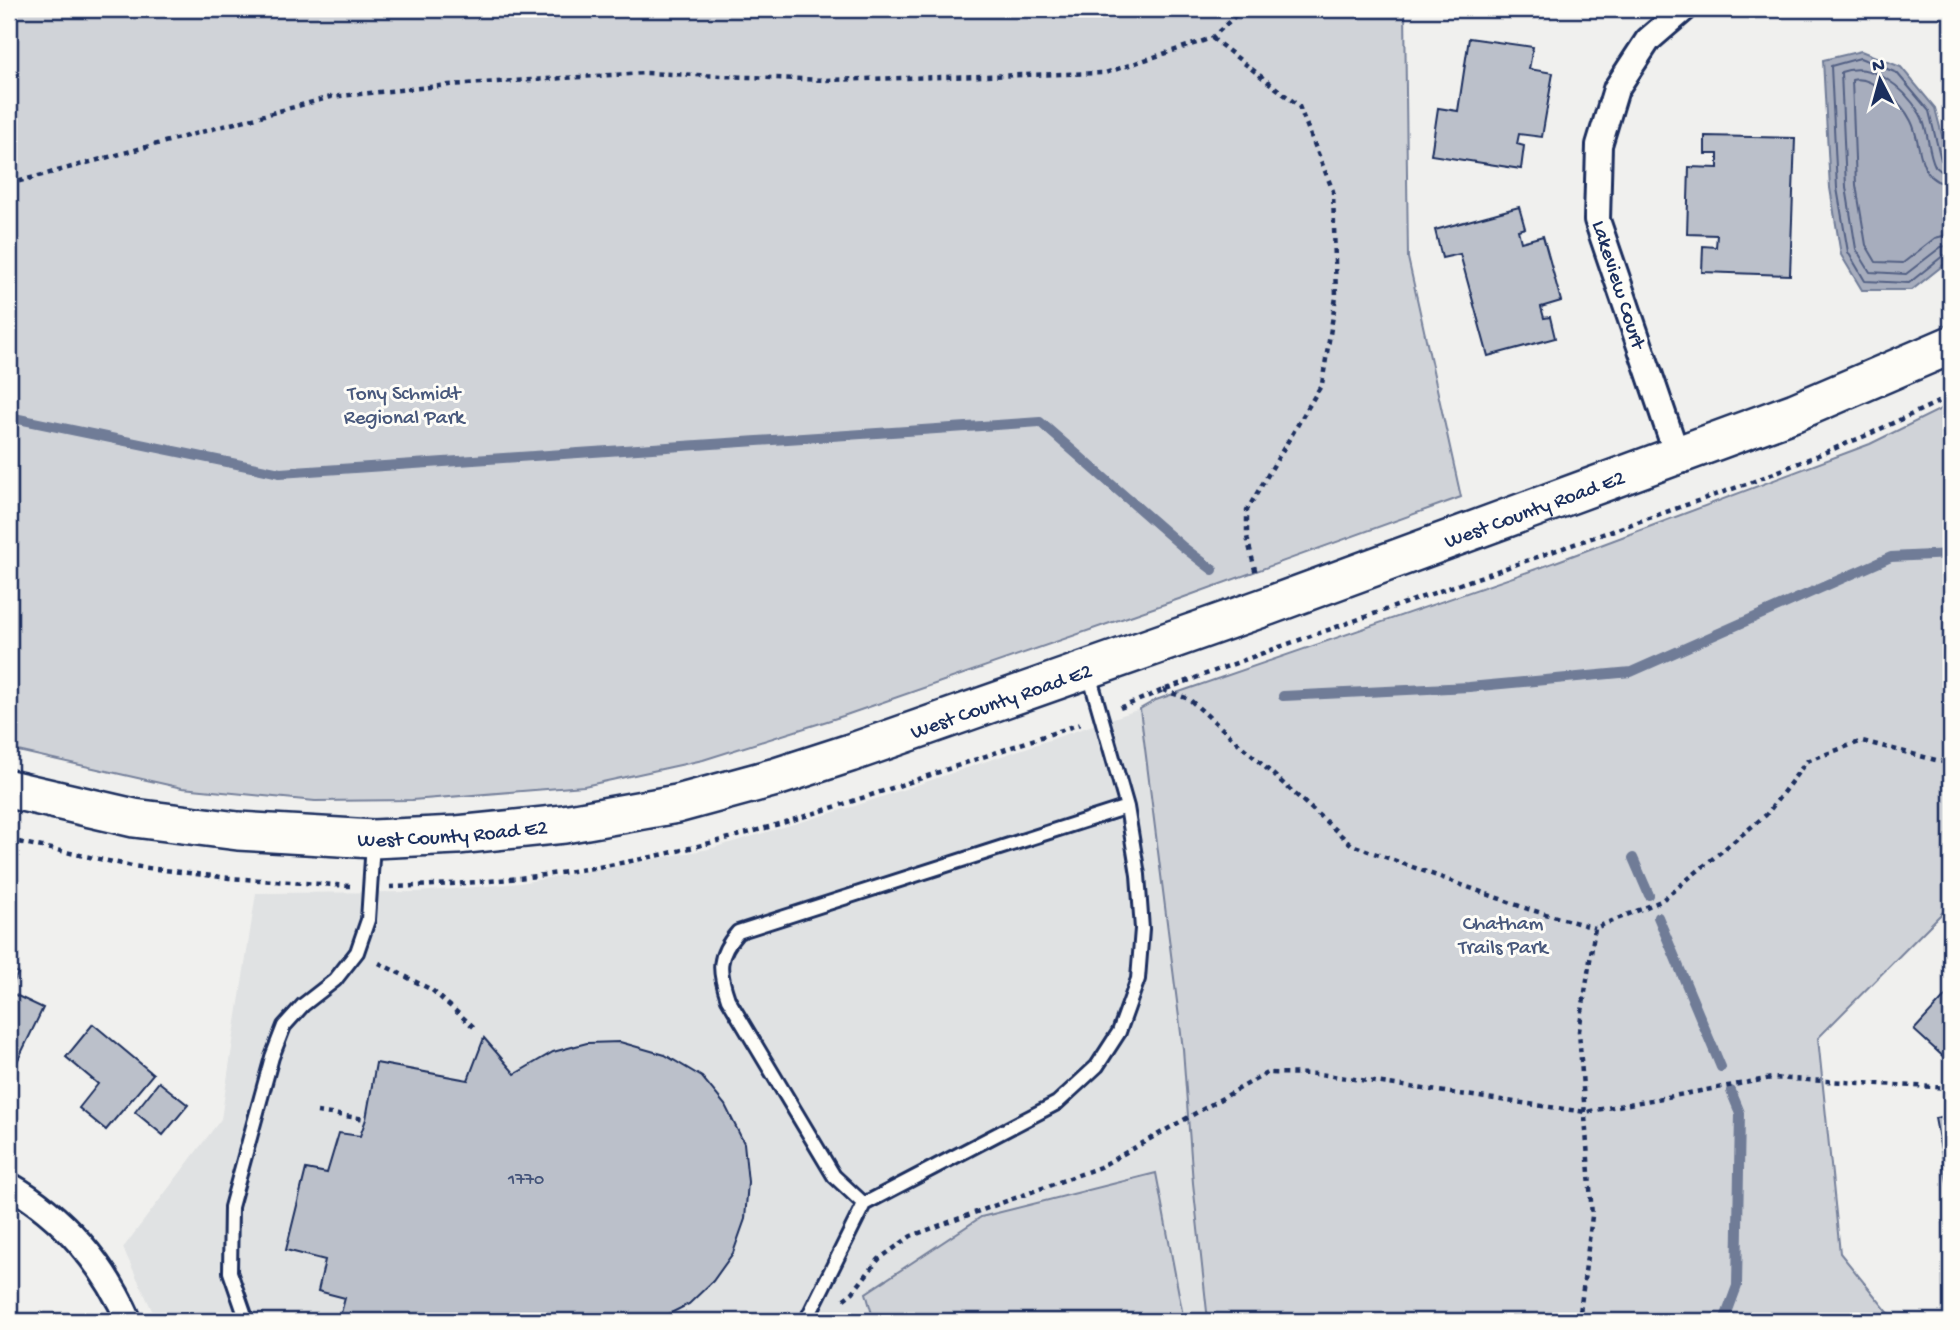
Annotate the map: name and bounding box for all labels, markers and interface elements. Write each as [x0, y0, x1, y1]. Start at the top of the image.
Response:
north arrow [1844, 46, 1914, 116]
text: N [1871, 54, 1886, 79]
street label: Lakeview Court [1584, 218, 1650, 355]
park label: Tony Schmidt Regional Park [344, 383, 467, 432]
street label: West County Road E2 [1442, 467, 1629, 556]
street label: West County Road E2 [908, 660, 1096, 747]
street label: West County Road E2 [357, 817, 549, 855]
park label: Chatham Trails Park [1457, 913, 1550, 962]
house number: 1770 [507, 1170, 544, 1191]

